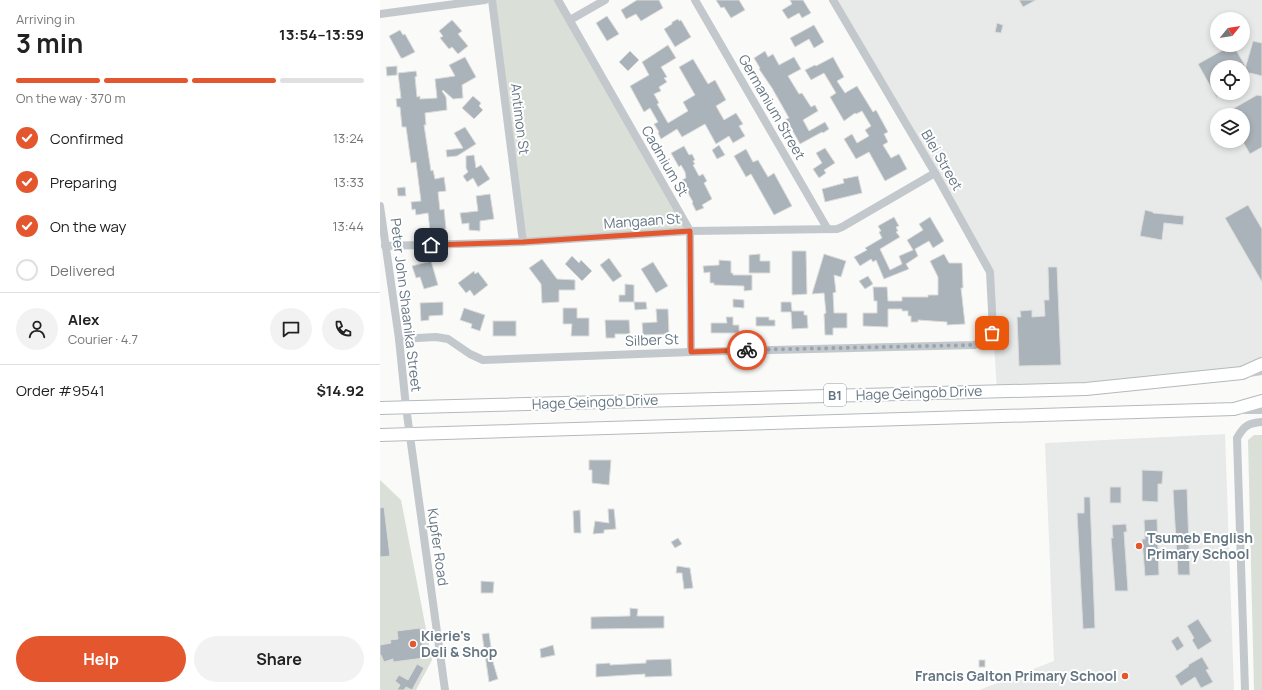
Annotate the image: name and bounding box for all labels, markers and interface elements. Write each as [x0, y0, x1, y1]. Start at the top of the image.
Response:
text: Arriving in [16, 10, 75, 28]
north arrow [1210, 12, 1250, 52]
map controls [1210, 12, 1250, 148]
text: 13:54–13:59 [279, 24, 364, 45]
text: 3 min [16, 25, 83, 61]
street label: Germanium Street [735, 51, 810, 163]
button: locate [1210, 60, 1250, 100]
street label: Antimon St [507, 82, 534, 156]
text: On the way · 370 m [16, 89, 126, 107]
button: layers [1210, 108, 1250, 148]
street label: Cadmium St [638, 122, 693, 200]
street label: Blei Street [917, 126, 968, 194]
icon: check [16, 127, 38, 149]
text: Confirmed [50, 128, 123, 149]
text: 13:24 [333, 129, 364, 147]
icon: check [16, 171, 38, 193]
text: Preparing [50, 172, 117, 193]
text: 13:33 [333, 173, 364, 191]
street label: Mangaan St [603, 208, 681, 233]
icon: check [16, 215, 38, 237]
text: On the way [50, 216, 126, 237]
text: 13:44 [332, 217, 364, 235]
street label: Peter John Shaanika Street [386, 217, 427, 393]
pin [414, 228, 448, 262]
icon: home [420, 234, 442, 256]
text: Delivered [50, 260, 115, 281]
button: person [16, 308, 58, 350]
button: chat [270, 308, 312, 350]
button: phone [322, 308, 364, 350]
text: Alex [68, 309, 99, 330]
pin [975, 316, 1009, 350]
icon: bag [981, 322, 1003, 344]
street label: Silber St [625, 329, 680, 350]
text: Courier · 4.7 [68, 330, 138, 348]
courier [727, 330, 767, 370]
icon: bike [736, 339, 758, 361]
text: Order #9541 [16, 380, 105, 401]
text: $14.92 [316, 380, 364, 401]
street label: Hage Geingob Drive [855, 381, 983, 404]
road number: B1 [824, 384, 846, 406]
street label: Hage Geingob Drive [531, 390, 659, 413]
street label: Kupfer Road [424, 507, 453, 587]
place label: Tsumeb English Primary School [1147, 528, 1253, 563]
marker: Tsumeb English Primary School [1134, 541, 1144, 551]
place label: Kierie's Deli & Shop [421, 626, 498, 661]
button: Help [16, 636, 186, 682]
button: Share [194, 636, 364, 682]
marker: Kierie's Deli & Shop [408, 639, 418, 649]
place label: Francis Galton Primary School [915, 666, 1117, 685]
marker: Francis Galton Primary School [1120, 671, 1130, 681]

